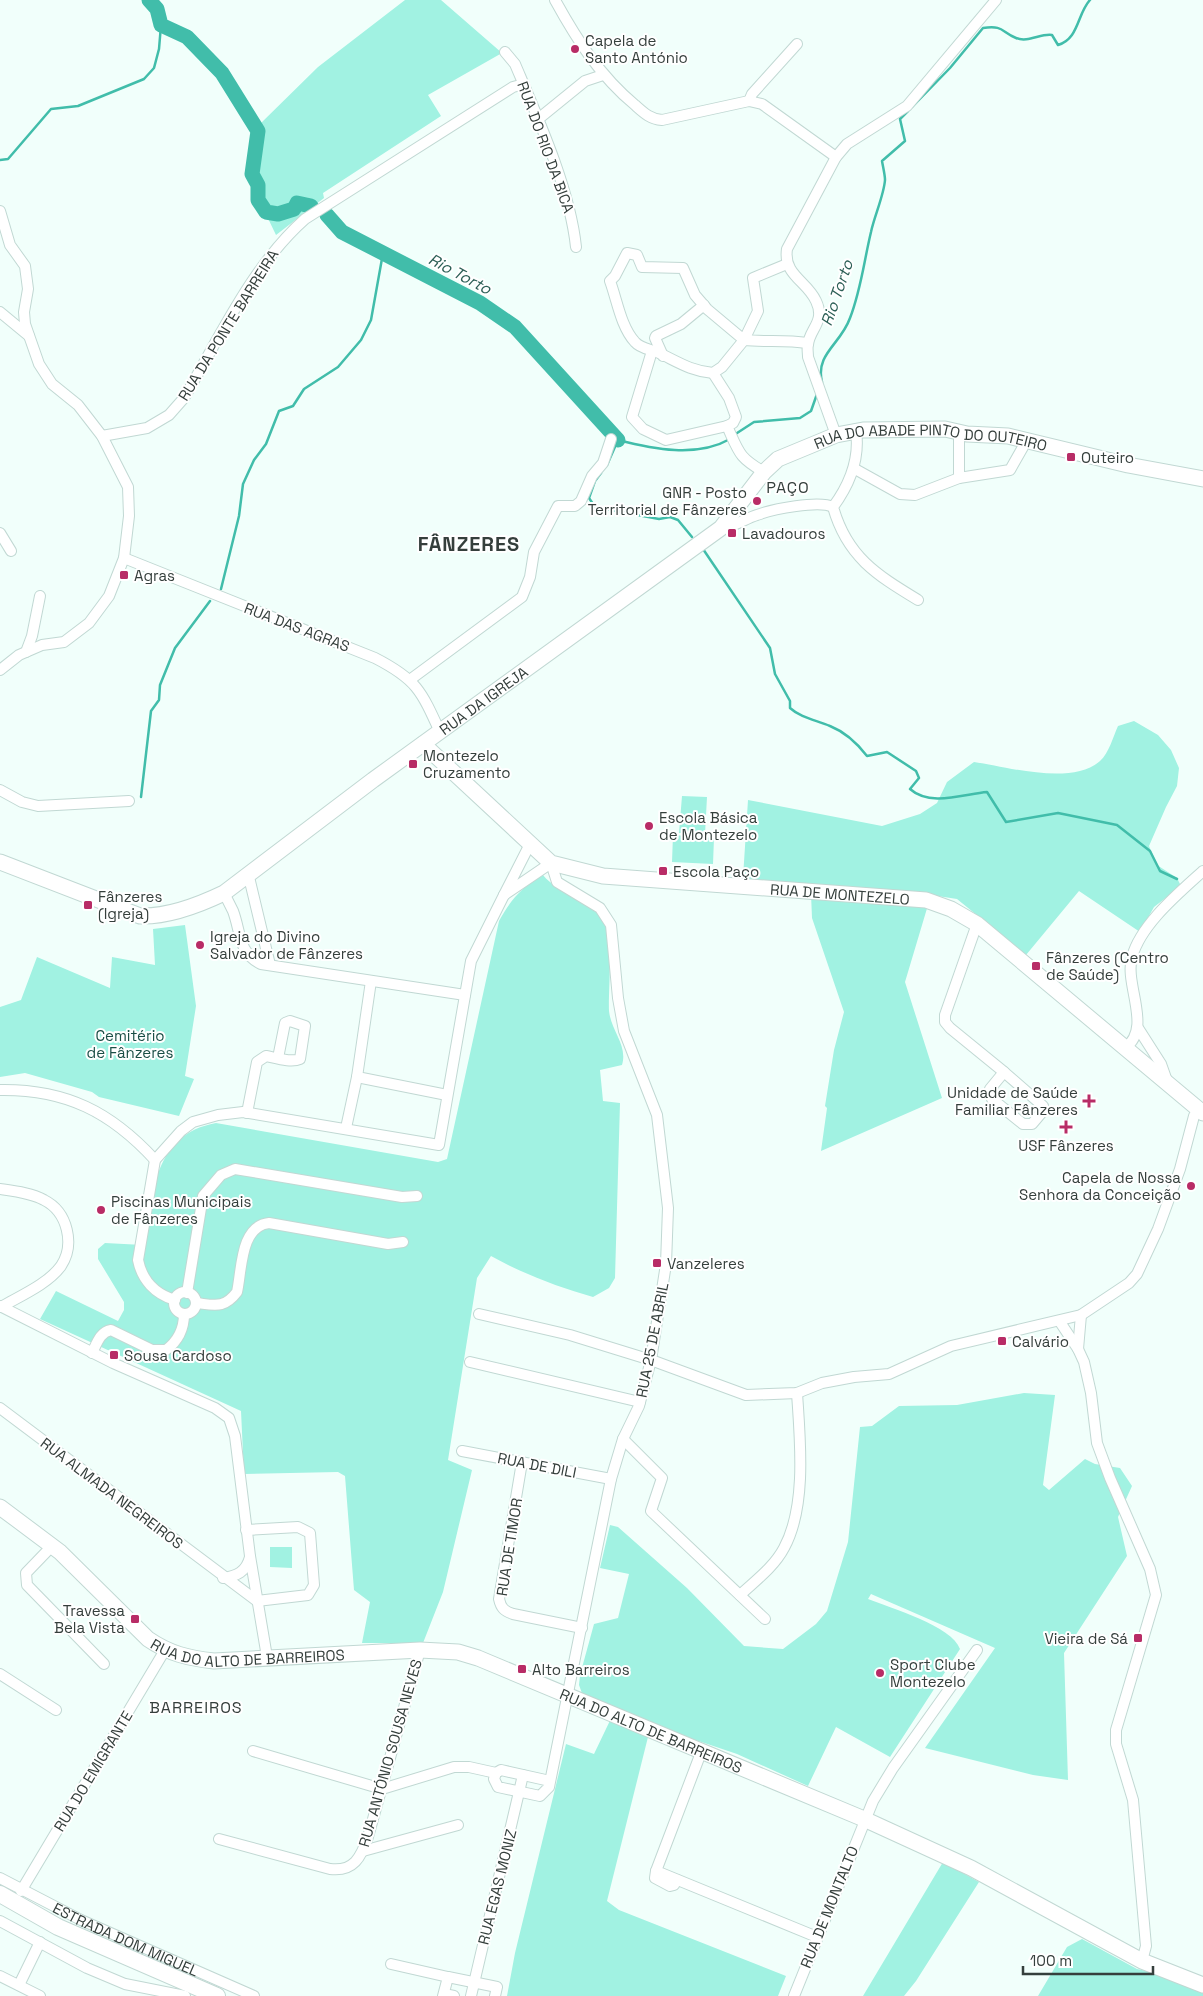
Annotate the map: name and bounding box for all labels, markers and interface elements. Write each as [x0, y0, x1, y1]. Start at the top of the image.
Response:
place label: Capela de Santo António [585, 31, 688, 67]
marker: Capela de Santo António [569, 43, 581, 55]
street label: RUA DO RIO DA BICA [513, 79, 579, 216]
street label: RUA DA PONTE BARREIRA [174, 245, 283, 404]
water label: Rio Torto [425, 249, 496, 300]
water label: Rio Torto [816, 256, 858, 329]
street label: RUA DO ABADE PINTO DO OUTEIRO [811, 419, 1049, 455]
place label: Outeiro [1081, 448, 1134, 467]
marker: Outeiro [1065, 451, 1077, 463]
district label: PAÇO [766, 477, 810, 498]
place label: GNR - Posto Territorial de Fânzeres [588, 483, 747, 519]
marker: GNR - Posto Territorial de Fânzeres [751, 495, 763, 507]
place label: Lavadouros [742, 524, 825, 543]
marker: Lavadouros [726, 527, 738, 539]
district label: FÂNZERES [418, 531, 520, 557]
place label: Agras [134, 566, 175, 585]
marker: Agras [118, 569, 130, 581]
street label: RUA DAS AGRAS [241, 598, 353, 656]
street label: RUA DA IGREJA [435, 661, 532, 739]
place label: Montezelo Cruzamento [423, 746, 511, 782]
marker: Montezelo Cruzamento [407, 758, 419, 770]
place label: Escola Básica de Montezelo [659, 808, 758, 844]
marker: Escola Básica de Montezelo [643, 820, 655, 832]
place label: Escola Paço [673, 862, 759, 881]
marker: Escola Paço [657, 865, 669, 877]
street label: RUA DE MONTEZELO [769, 879, 910, 908]
place label: Fânzeres (Igreja) [98, 887, 162, 924]
marker: Fânzeres (Igreja) [82, 899, 94, 911]
place label: Igreja do Divino Salvador de Fânzeres [210, 927, 363, 963]
marker: Igreja do Divino Salvador de Fânzeres [194, 939, 206, 951]
place label: Fânzeres (Centro de Saúde) [1046, 948, 1169, 985]
marker: Fânzeres (Centro de Saúde) [1030, 960, 1042, 972]
park label: Cemitério de Fânzeres [87, 1026, 173, 1062]
place label: Unidade de Saúde Familiar Fânzeres [947, 1083, 1078, 1119]
marker: Unidade de Saúde Familiar Fânzeres [1082, 1094, 1096, 1108]
marker: USF Fânzeres [1059, 1120, 1073, 1134]
place label: USF Fânzeres [1018, 1136, 1114, 1155]
place label: Capela de Nossa Senhora da Conceição [1019, 1168, 1181, 1204]
marker: Capela de Nossa Senhora da Conceição [1185, 1180, 1197, 1192]
place label: Piscinas Municipais de Fânzeres [111, 1192, 251, 1228]
marker: Piscinas Municipais de Fânzeres [95, 1204, 107, 1216]
place label: Vanzeleres [667, 1254, 745, 1273]
marker: Vanzeleres [651, 1257, 663, 1269]
street label: RUA 25 DE ABRIL [632, 1281, 672, 1399]
place label: Calvário [1012, 1332, 1069, 1351]
marker: Calvário [996, 1335, 1008, 1347]
place label: Sousa Cardoso [124, 1346, 232, 1365]
marker: Sousa Cardoso [108, 1349, 120, 1361]
street label: RUA ALMADA NEGREIROS [37, 1433, 187, 1553]
street label: RUA DE DILI [496, 1448, 578, 1482]
street label: RUA DE TIMOR [492, 1497, 526, 1597]
place label: Travessa Bela Vista [54, 1601, 125, 1637]
marker: Travessa Bela Vista [129, 1613, 141, 1625]
place label: Vieira de Sá [1044, 1629, 1128, 1648]
marker: Vieira de Sá [1132, 1632, 1144, 1644]
street label: RUA DO ALTO DE BARREIROS [148, 1634, 345, 1671]
place label: Sport Clube Montezelo [890, 1655, 976, 1691]
street label: RUA ANTÓNIO SOUSA NEVES [354, 1657, 426, 1849]
place label: Alto Barreiros [532, 1660, 630, 1679]
marker: Alto Barreiros [516, 1663, 528, 1675]
marker: Sport Clube Montezelo [874, 1667, 886, 1679]
street label: RUA DO ALTO DE BARREIROS [557, 1684, 745, 1777]
district label: BARREIROS [149, 1697, 243, 1718]
street label: RUA DO EMIGRANTE [49, 1707, 137, 1835]
street label: RUA EGAS MONIZ [473, 1827, 521, 1947]
street label: RUA DE MONTALTO [796, 1843, 862, 1971]
street label: ESTRADA DOM MIGUEL [50, 1898, 202, 1980]
scale bar [1023, 1944, 1153, 1976]
text: 100 m [1030, 1951, 1072, 1970]

